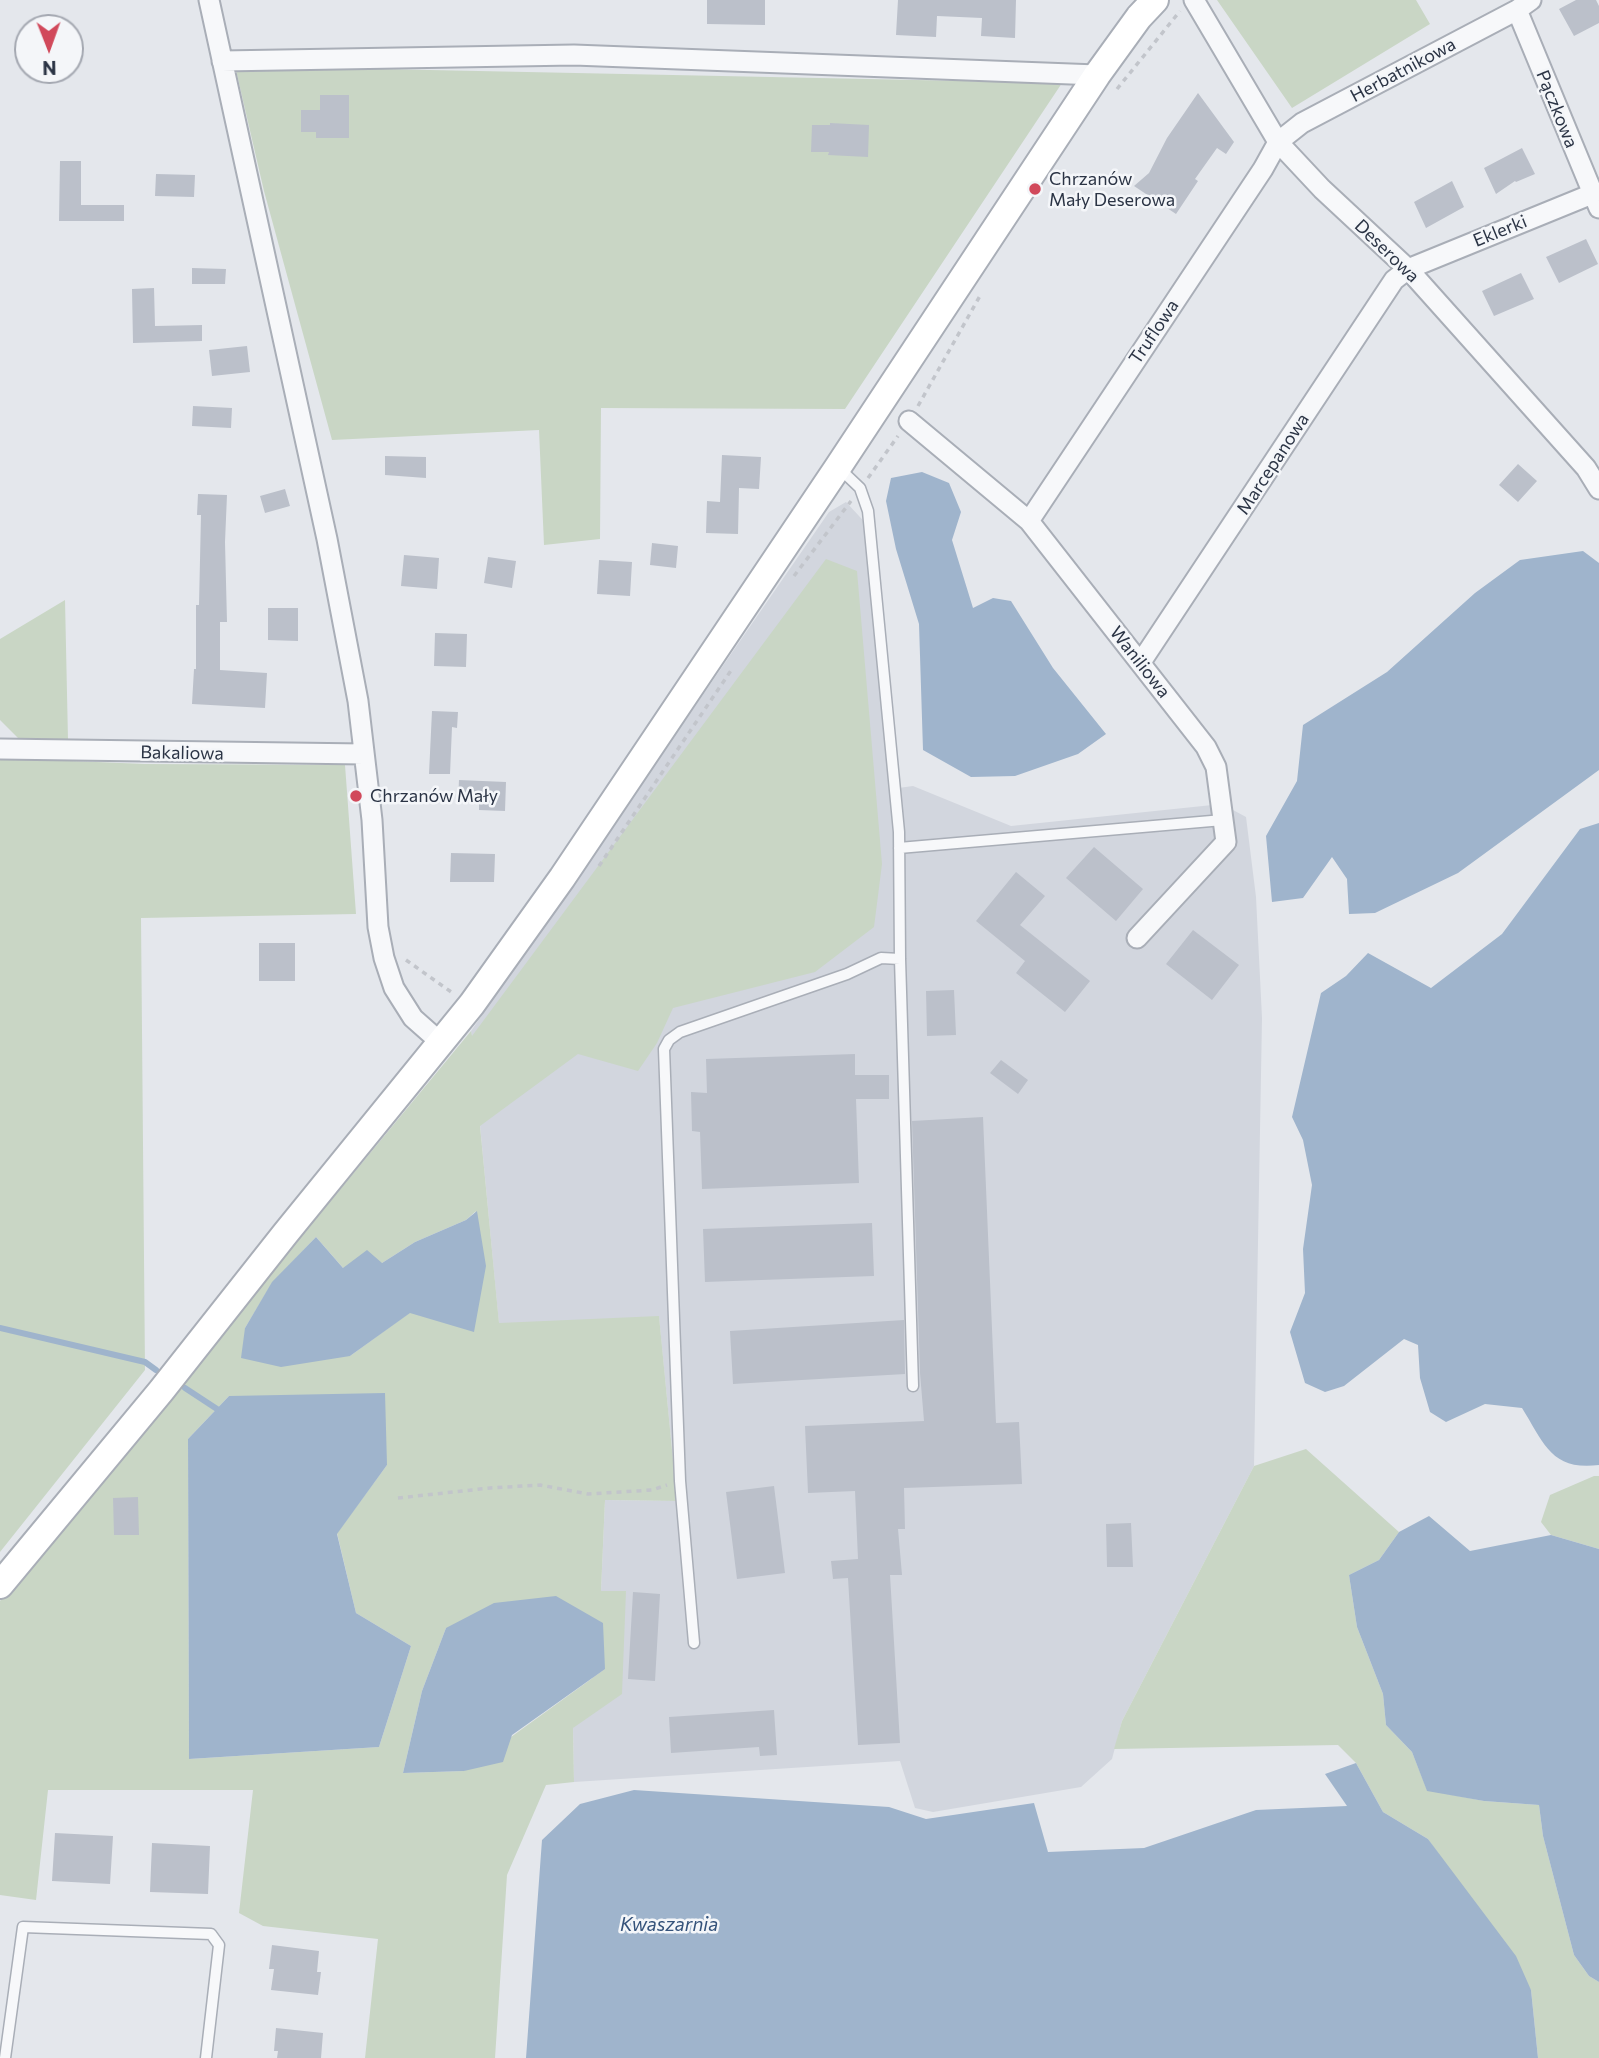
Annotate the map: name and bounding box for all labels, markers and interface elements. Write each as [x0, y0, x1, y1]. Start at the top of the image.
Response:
north arrow [14, 14, 84, 84]
street label: Herbatnikowa [1347, 33, 1459, 107]
text: N [42, 57, 57, 80]
street label: Pączkowa [1532, 67, 1582, 151]
place label: Chrzanów Mały Deserowa [1049, 168, 1175, 210]
marker: Chrzanów Mały Deserowa [1027, 181, 1043, 197]
street label: Eklerki [1470, 210, 1530, 252]
street label: Deserowa [1350, 215, 1424, 287]
street label: Truflowa [1125, 296, 1183, 368]
street label: Marcepanowa [1232, 409, 1314, 519]
street label: Waniliowa [1105, 622, 1175, 702]
street label: Bakaliowa [140, 741, 224, 765]
place label: Chrzanów Mały [370, 785, 498, 807]
marker: Chrzanów Mały [348, 788, 364, 804]
water label: Kwaszarnia [620, 1914, 718, 1936]

